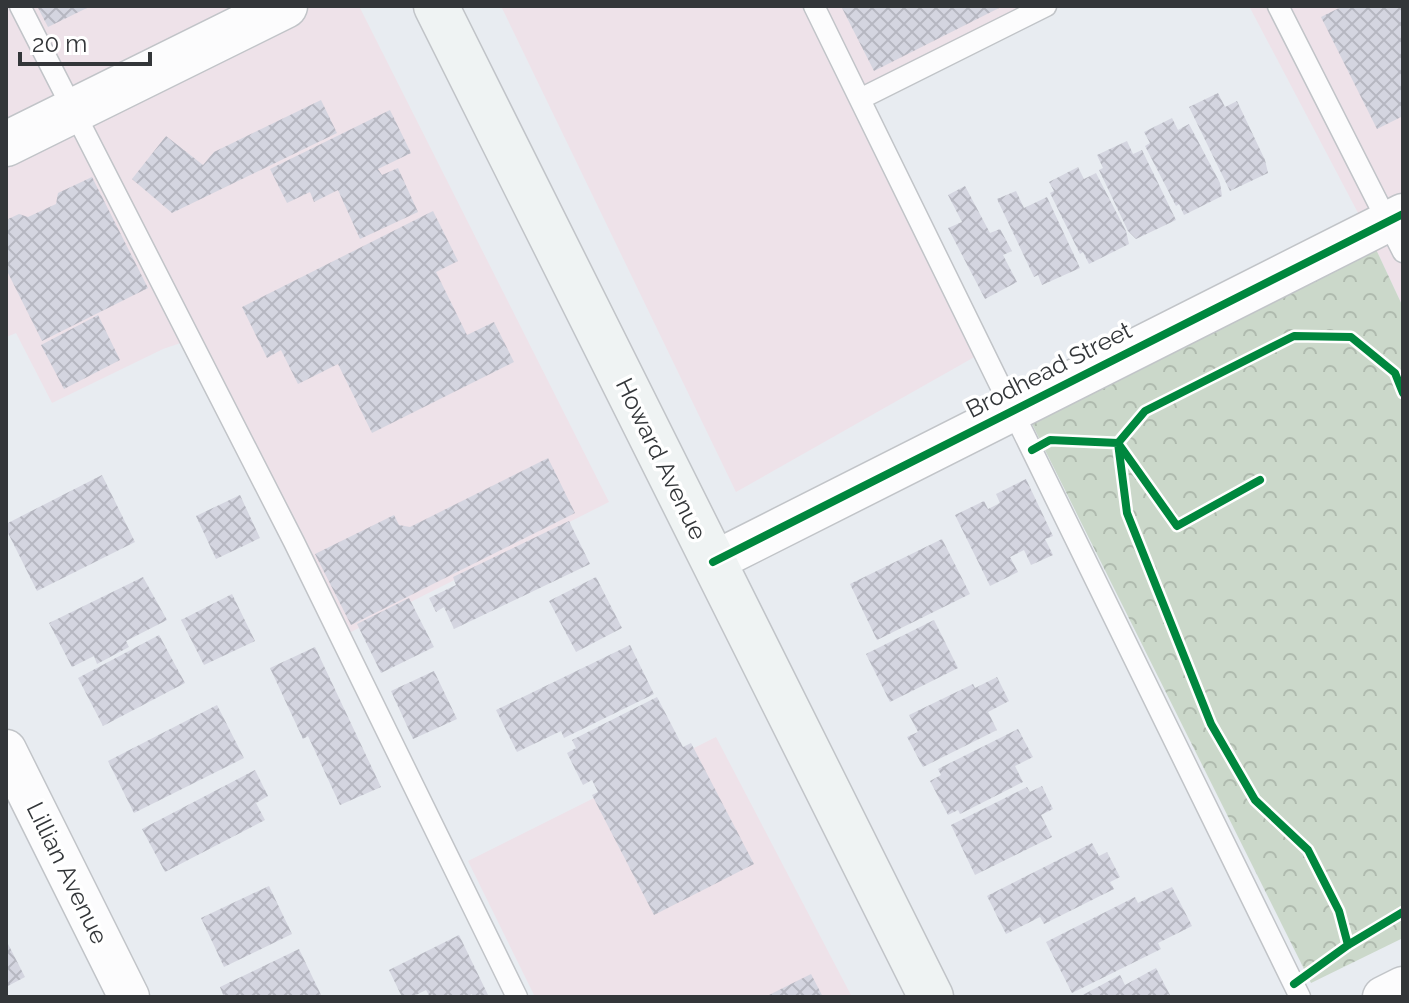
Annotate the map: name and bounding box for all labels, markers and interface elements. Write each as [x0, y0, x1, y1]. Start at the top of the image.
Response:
scale bar [20, 16, 150, 66]
text: 20 m [32, 29, 87, 58]
street label: Brodhead Street [961, 315, 1136, 424]
street label: Howard Avenue [610, 373, 713, 544]
street label: Lillian Avenue [21, 797, 114, 948]

